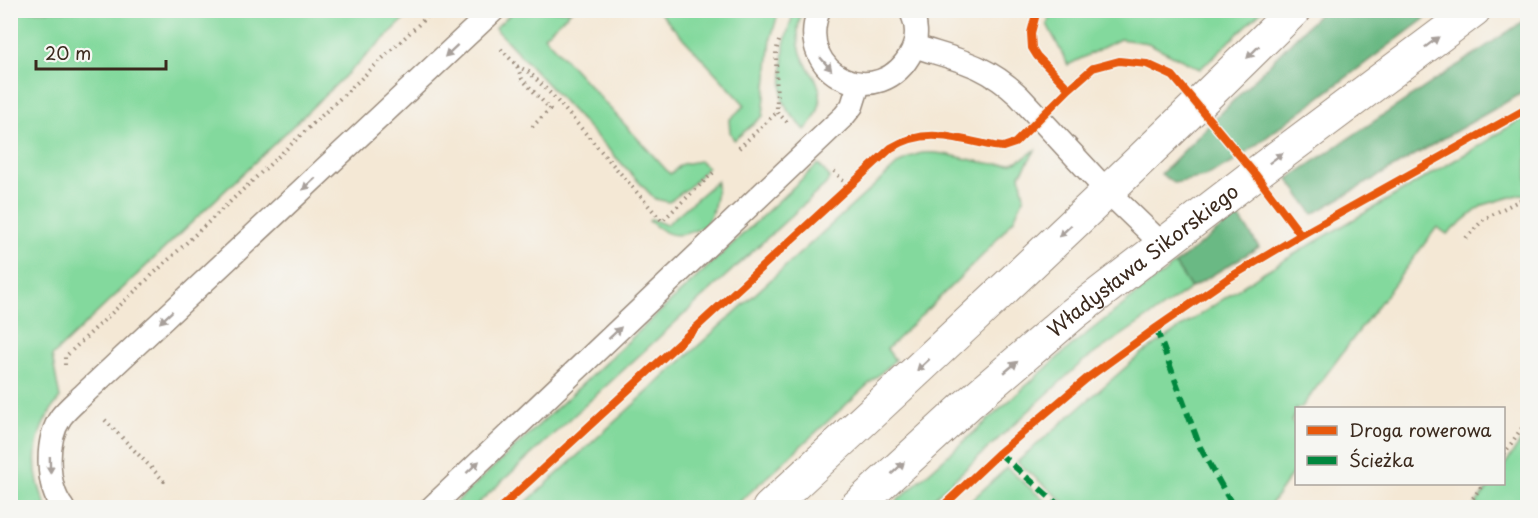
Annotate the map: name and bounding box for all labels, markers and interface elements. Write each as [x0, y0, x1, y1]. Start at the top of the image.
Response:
scale bar [36, 33, 166, 71]
one-way arrow [1425, 36, 1440, 48]
text: 20 m [45, 39, 91, 66]
one-way arrow [445, 43, 459, 57]
one-way arrow [1246, 44, 1260, 58]
one-way arrow [820, 57, 833, 72]
one-way arrow [1268, 152, 1284, 164]
street label: Władysława Sikorskiego [1040, 176, 1245, 344]
one-way arrow [301, 177, 316, 191]
one-way arrow [1057, 224, 1072, 238]
one-way arrow [159, 310, 174, 324]
one-way arrow [607, 327, 621, 341]
one-way arrow [916, 358, 931, 372]
one-way arrow [1003, 360, 1019, 373]
legend [1295, 407, 1505, 485]
text: Droga rowerowa [1349, 416, 1492, 443]
text: Ścieżka [1349, 446, 1415, 473]
one-way arrow [45, 455, 55, 474]
one-way arrow [466, 461, 480, 475]
one-way arrow [890, 462, 905, 475]

